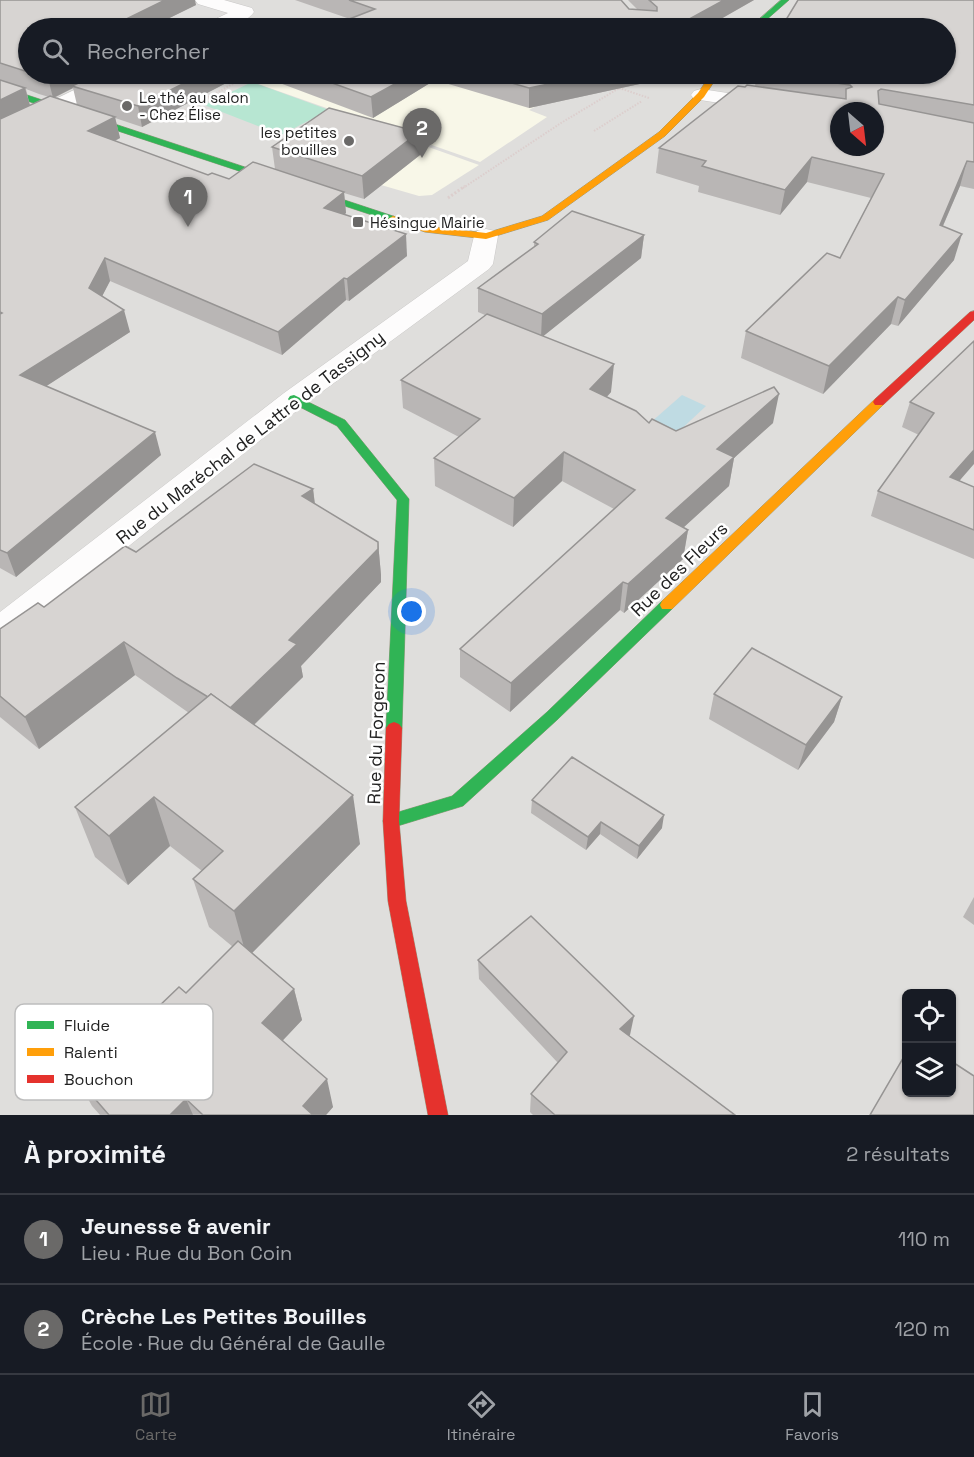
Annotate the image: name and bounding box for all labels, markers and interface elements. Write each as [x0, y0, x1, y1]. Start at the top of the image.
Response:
search box [18, 18, 956, 84]
icon: search [39, 35, 72, 68]
text: Rechercher [87, 37, 209, 65]
place label: Le thé au salon - Chez Élise [139, 88, 249, 124]
marker: Le thé au salon - Chez Élise [120, 99, 134, 113]
north arrow [830, 102, 884, 156]
pin: 2 [402, 108, 442, 158]
place label: les petites bouilles [260, 123, 337, 159]
marker: les petites bouilles [342, 134, 356, 148]
pin: 1 [168, 178, 207, 227]
place label: Hésingue Mairie [370, 213, 485, 232]
marker: Hésingue Mairie [351, 215, 365, 229]
street label: Rue du Maréchal de Lattre de Tassigny [111, 325, 389, 549]
street label: Rue des Fleurs [626, 517, 732, 621]
your location [397, 597, 426, 626]
street label: Rue du Forgeron [362, 661, 390, 805]
map controls [902, 989, 956, 1097]
button: locate [902, 989, 956, 1043]
legend [15, 1004, 213, 1100]
text: Fluide [64, 1015, 110, 1036]
text: Ralenti [64, 1042, 118, 1063]
button: layers [902, 1043, 956, 1097]
text: Bouchon [64, 1069, 133, 1090]
text: À proximité [24, 1137, 166, 1171]
text: 2 résultats [846, 1141, 950, 1167]
text: Jeunesse & avenir [81, 1212, 271, 1240]
text: 1 [39, 1226, 48, 1252]
text: 110 m [898, 1226, 950, 1252]
text: Lieu · Rue du Bon Coin [81, 1240, 292, 1266]
text: Crèche Les Petites Bouilles [81, 1302, 367, 1330]
text: 2 [38, 1316, 49, 1342]
text: 120 m [894, 1316, 950, 1342]
text: École · Rue du Général de Gaulle [81, 1330, 386, 1356]
tab: Carte [135, 1388, 177, 1445]
tab: Itinéraire [447, 1388, 515, 1445]
tab: Favoris [785, 1388, 839, 1445]

